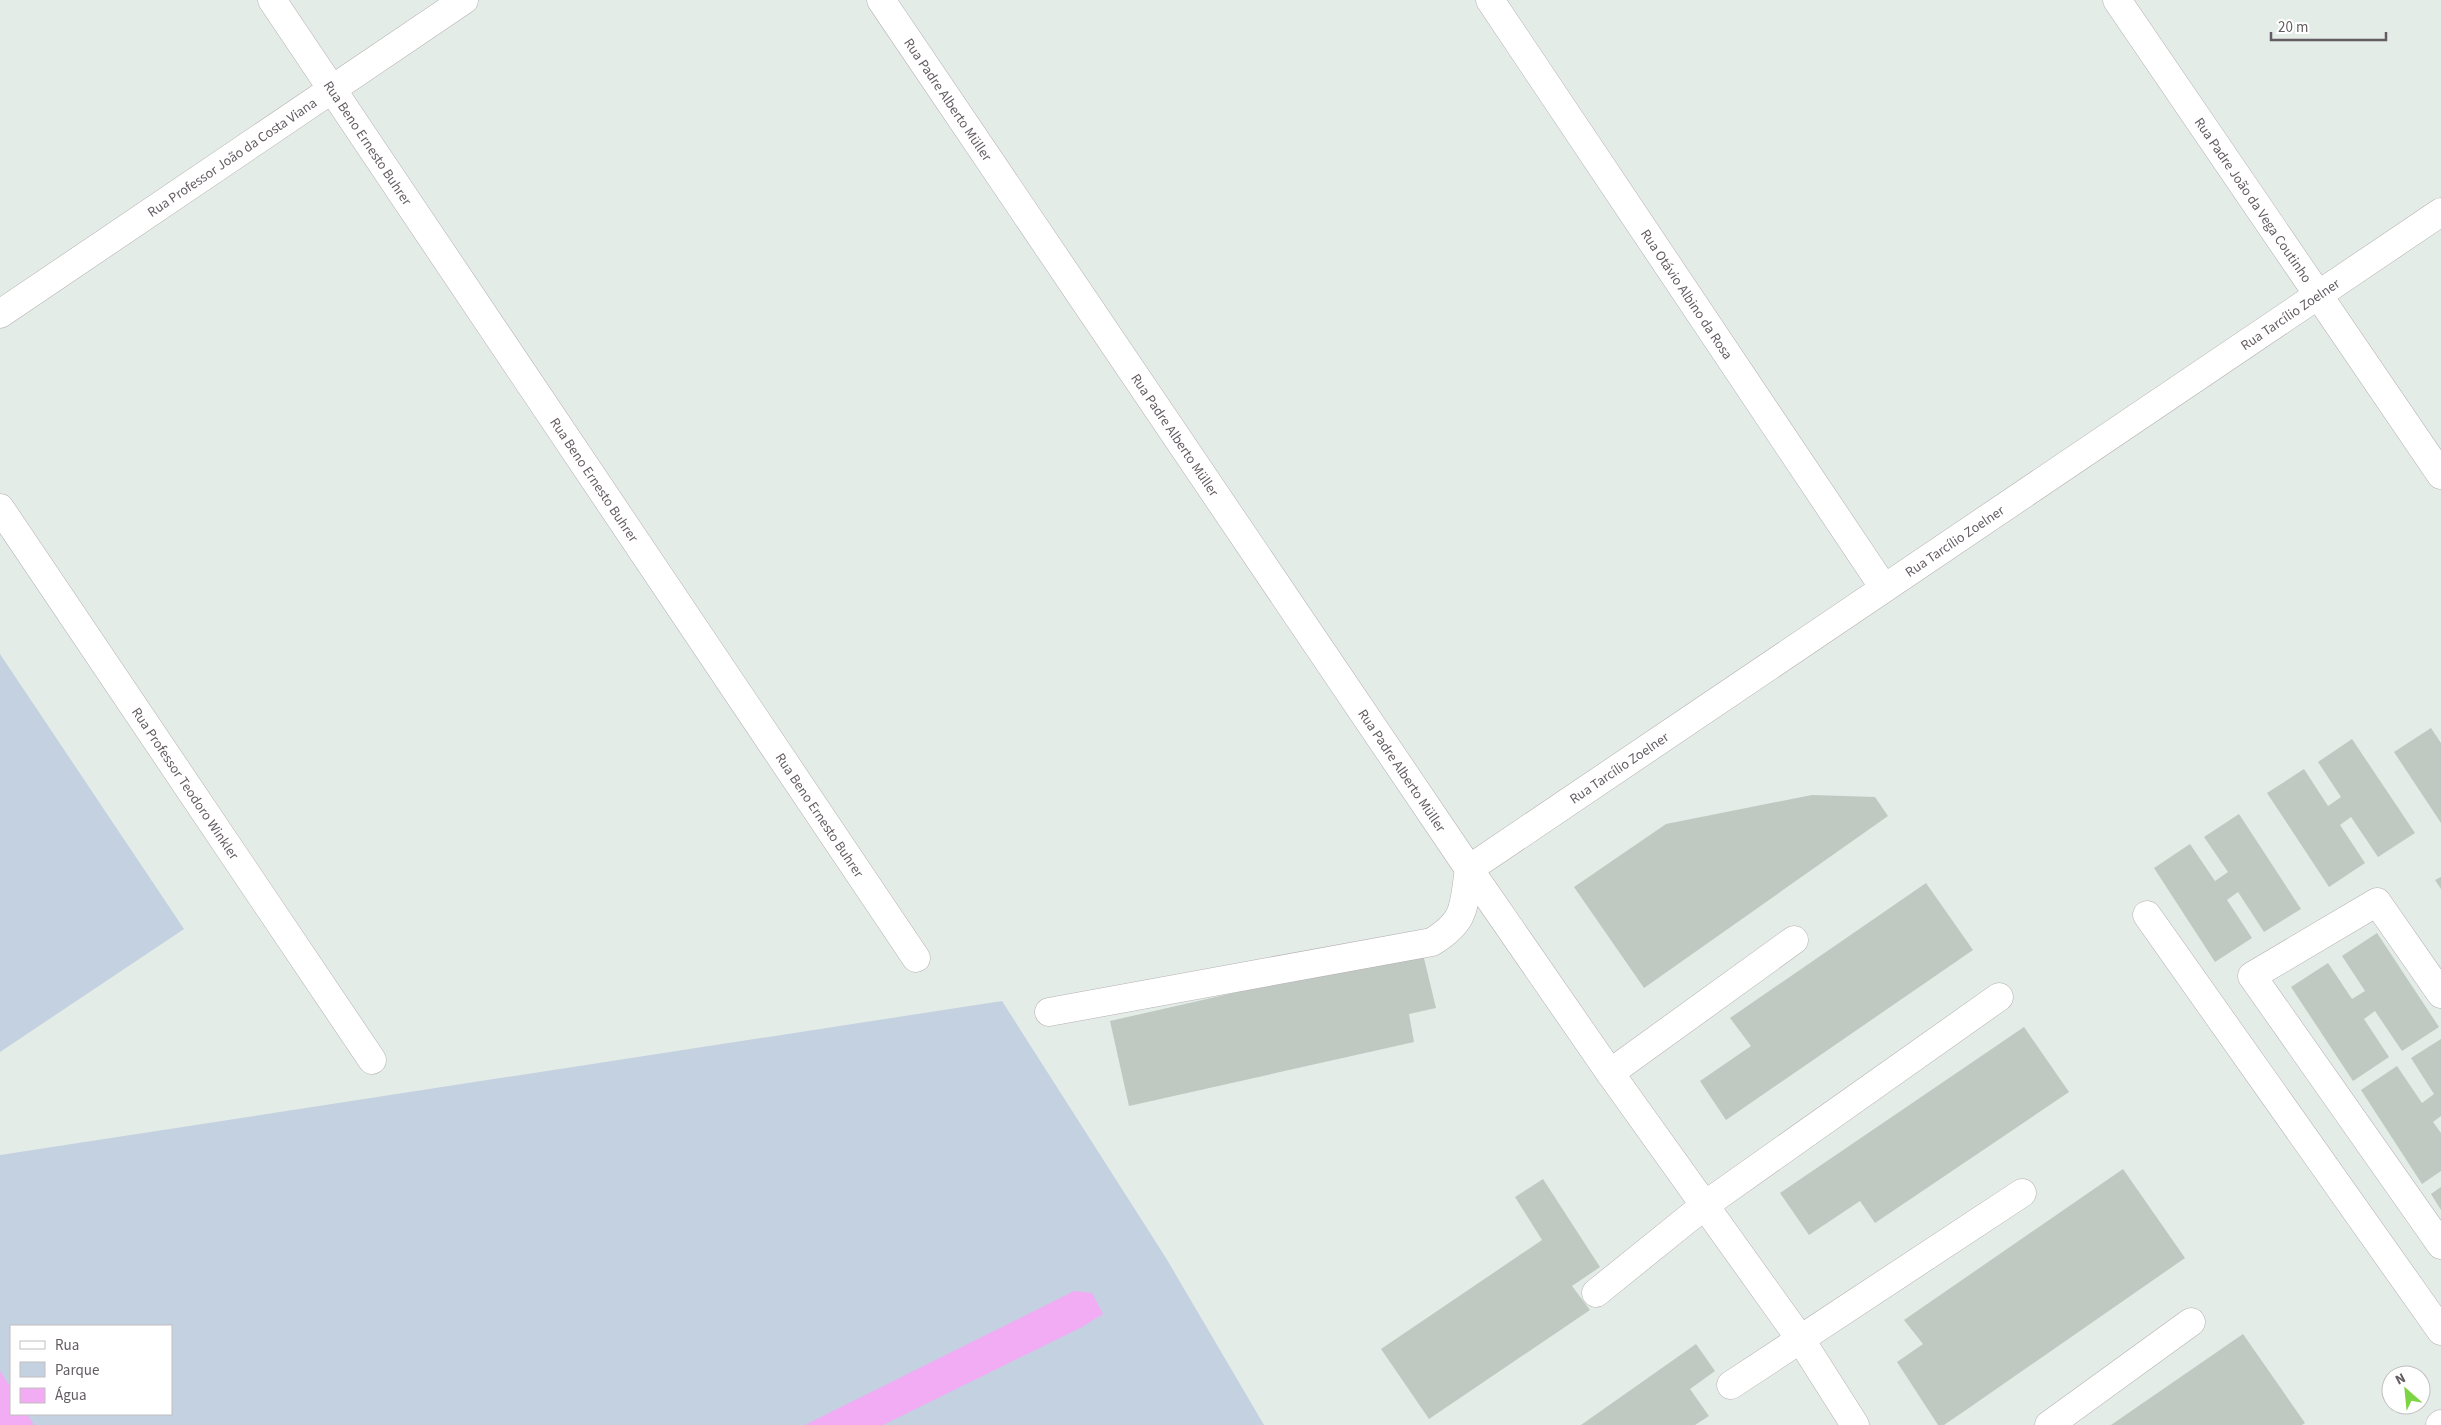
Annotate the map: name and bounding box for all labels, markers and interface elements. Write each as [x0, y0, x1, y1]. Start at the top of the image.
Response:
scale bar [2271, 10, 2386, 42]
text: 20 m [2278, 17, 2308, 38]
street label: Rua Padre Alberto Müller [899, 34, 996, 166]
street label: Rua Beno Ernesto Buhrer [318, 77, 416, 210]
street label: Rua Professor João da Costa Viana [144, 93, 321, 222]
street label: Rua Padre João da Vega Coutinho [2189, 114, 2316, 287]
street label: Rua Otávio Albino da Rosa [1635, 225, 1737, 364]
street label: Rua Tarcílio Zoelner [2237, 274, 2344, 356]
street label: Rua Padre Alberto Müller [1126, 370, 1223, 501]
street label: Rua Beno Ernesto Buhrer [545, 414, 643, 547]
street label: Rua Tarcílio Zoelner [1901, 501, 2009, 582]
street label: Rua Professor Teodoro Winkler [126, 704, 243, 864]
street label: Rua Padre Alberto Müller [1353, 705, 1450, 836]
street label: Rua Tarcílio Zoelner [1566, 728, 1673, 809]
street label: Rua Beno Ernesto Buhrer [770, 749, 868, 882]
legend [10, 1325, 172, 1415]
text: Rua [55, 1335, 79, 1356]
text: Parque [55, 1360, 99, 1381]
north arrow [2381, 1365, 2431, 1415]
text: N [2392, 1368, 2409, 1390]
text: Água [55, 1385, 86, 1406]

